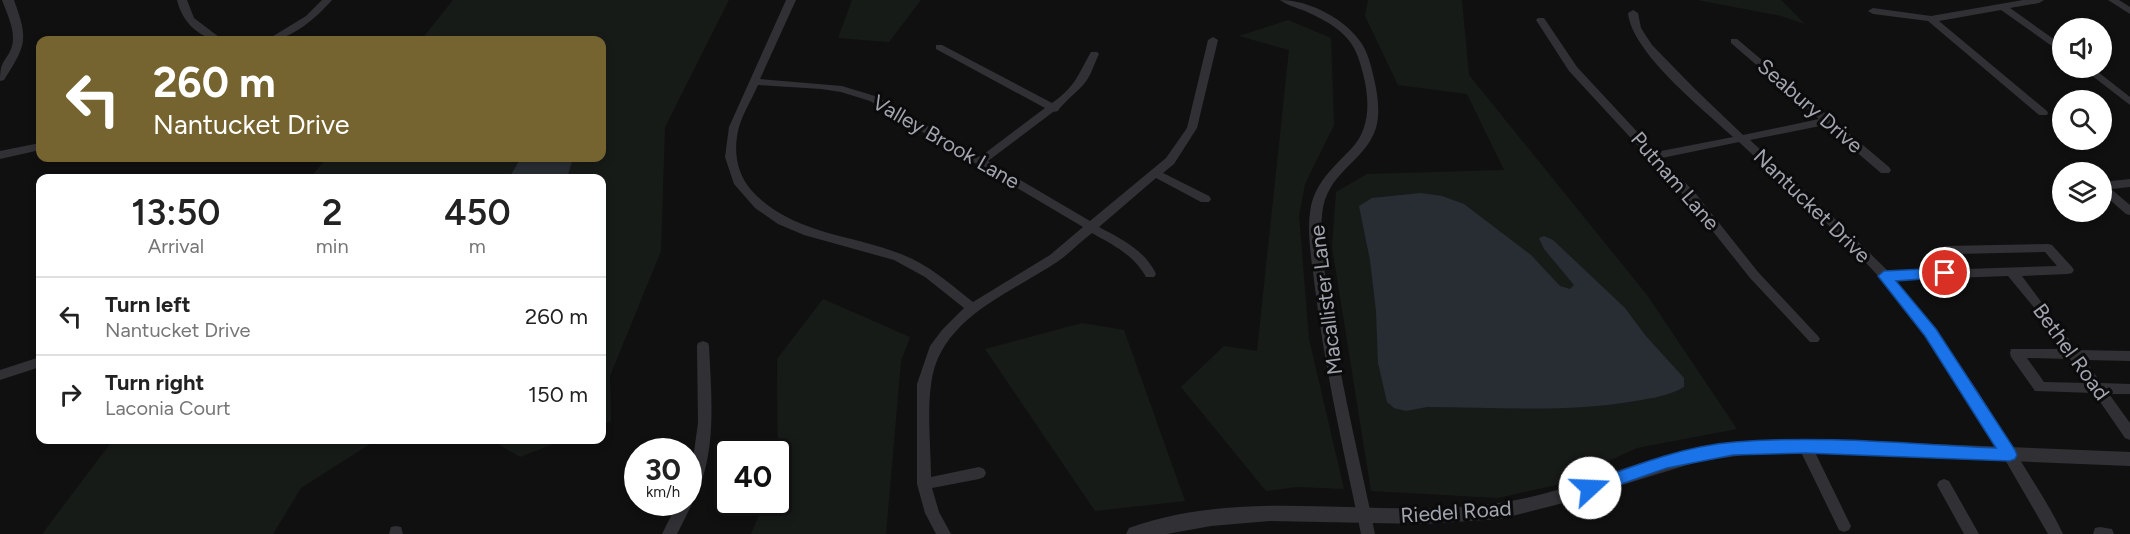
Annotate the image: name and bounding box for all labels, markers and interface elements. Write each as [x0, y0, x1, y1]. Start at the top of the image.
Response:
map controls [2052, 18, 2112, 222]
button: sound [2052, 18, 2112, 78]
street label: Seabury Drive [1753, 53, 1868, 158]
text: 260 m [153, 57, 276, 108]
icon: left [54, 60, 132, 138]
street label: Valley Brook Lane [868, 89, 1024, 194]
button: search [2052, 90, 2112, 150]
text: Nantucket Drive [153, 108, 349, 141]
street label: Putnam Lane [1626, 126, 1725, 235]
street label: Nantucket Drive [1749, 144, 1876, 268]
button: layers [2052, 162, 2112, 222]
text: 13:50 [131, 191, 220, 234]
text: 2 [322, 191, 342, 234]
text: 450 [444, 191, 511, 234]
street label: Macallister Lane [1304, 224, 1347, 376]
text: Arrival [148, 234, 204, 258]
text: min [316, 234, 349, 258]
text: m [469, 234, 486, 258]
pin [1919, 247, 1970, 298]
icon: arrive [1928, 256, 1961, 289]
text: Turn left [105, 291, 191, 318]
street label: Bethel Road [2028, 298, 2115, 405]
icon: left [54, 300, 87, 333]
text: 260 m [525, 303, 588, 330]
text: Nantucket Drive [105, 318, 251, 342]
text: Turn right [105, 369, 204, 396]
icon: right [54, 378, 87, 411]
text: 150 m [528, 381, 588, 408]
text: Laconia Court [105, 396, 230, 420]
speed limit sign: 40 [714, 438, 792, 516]
text: 30 [645, 451, 681, 488]
position arrow [1558, 456, 1622, 520]
text: km/h [646, 483, 680, 501]
street label: Riedel Road [1400, 495, 1512, 528]

